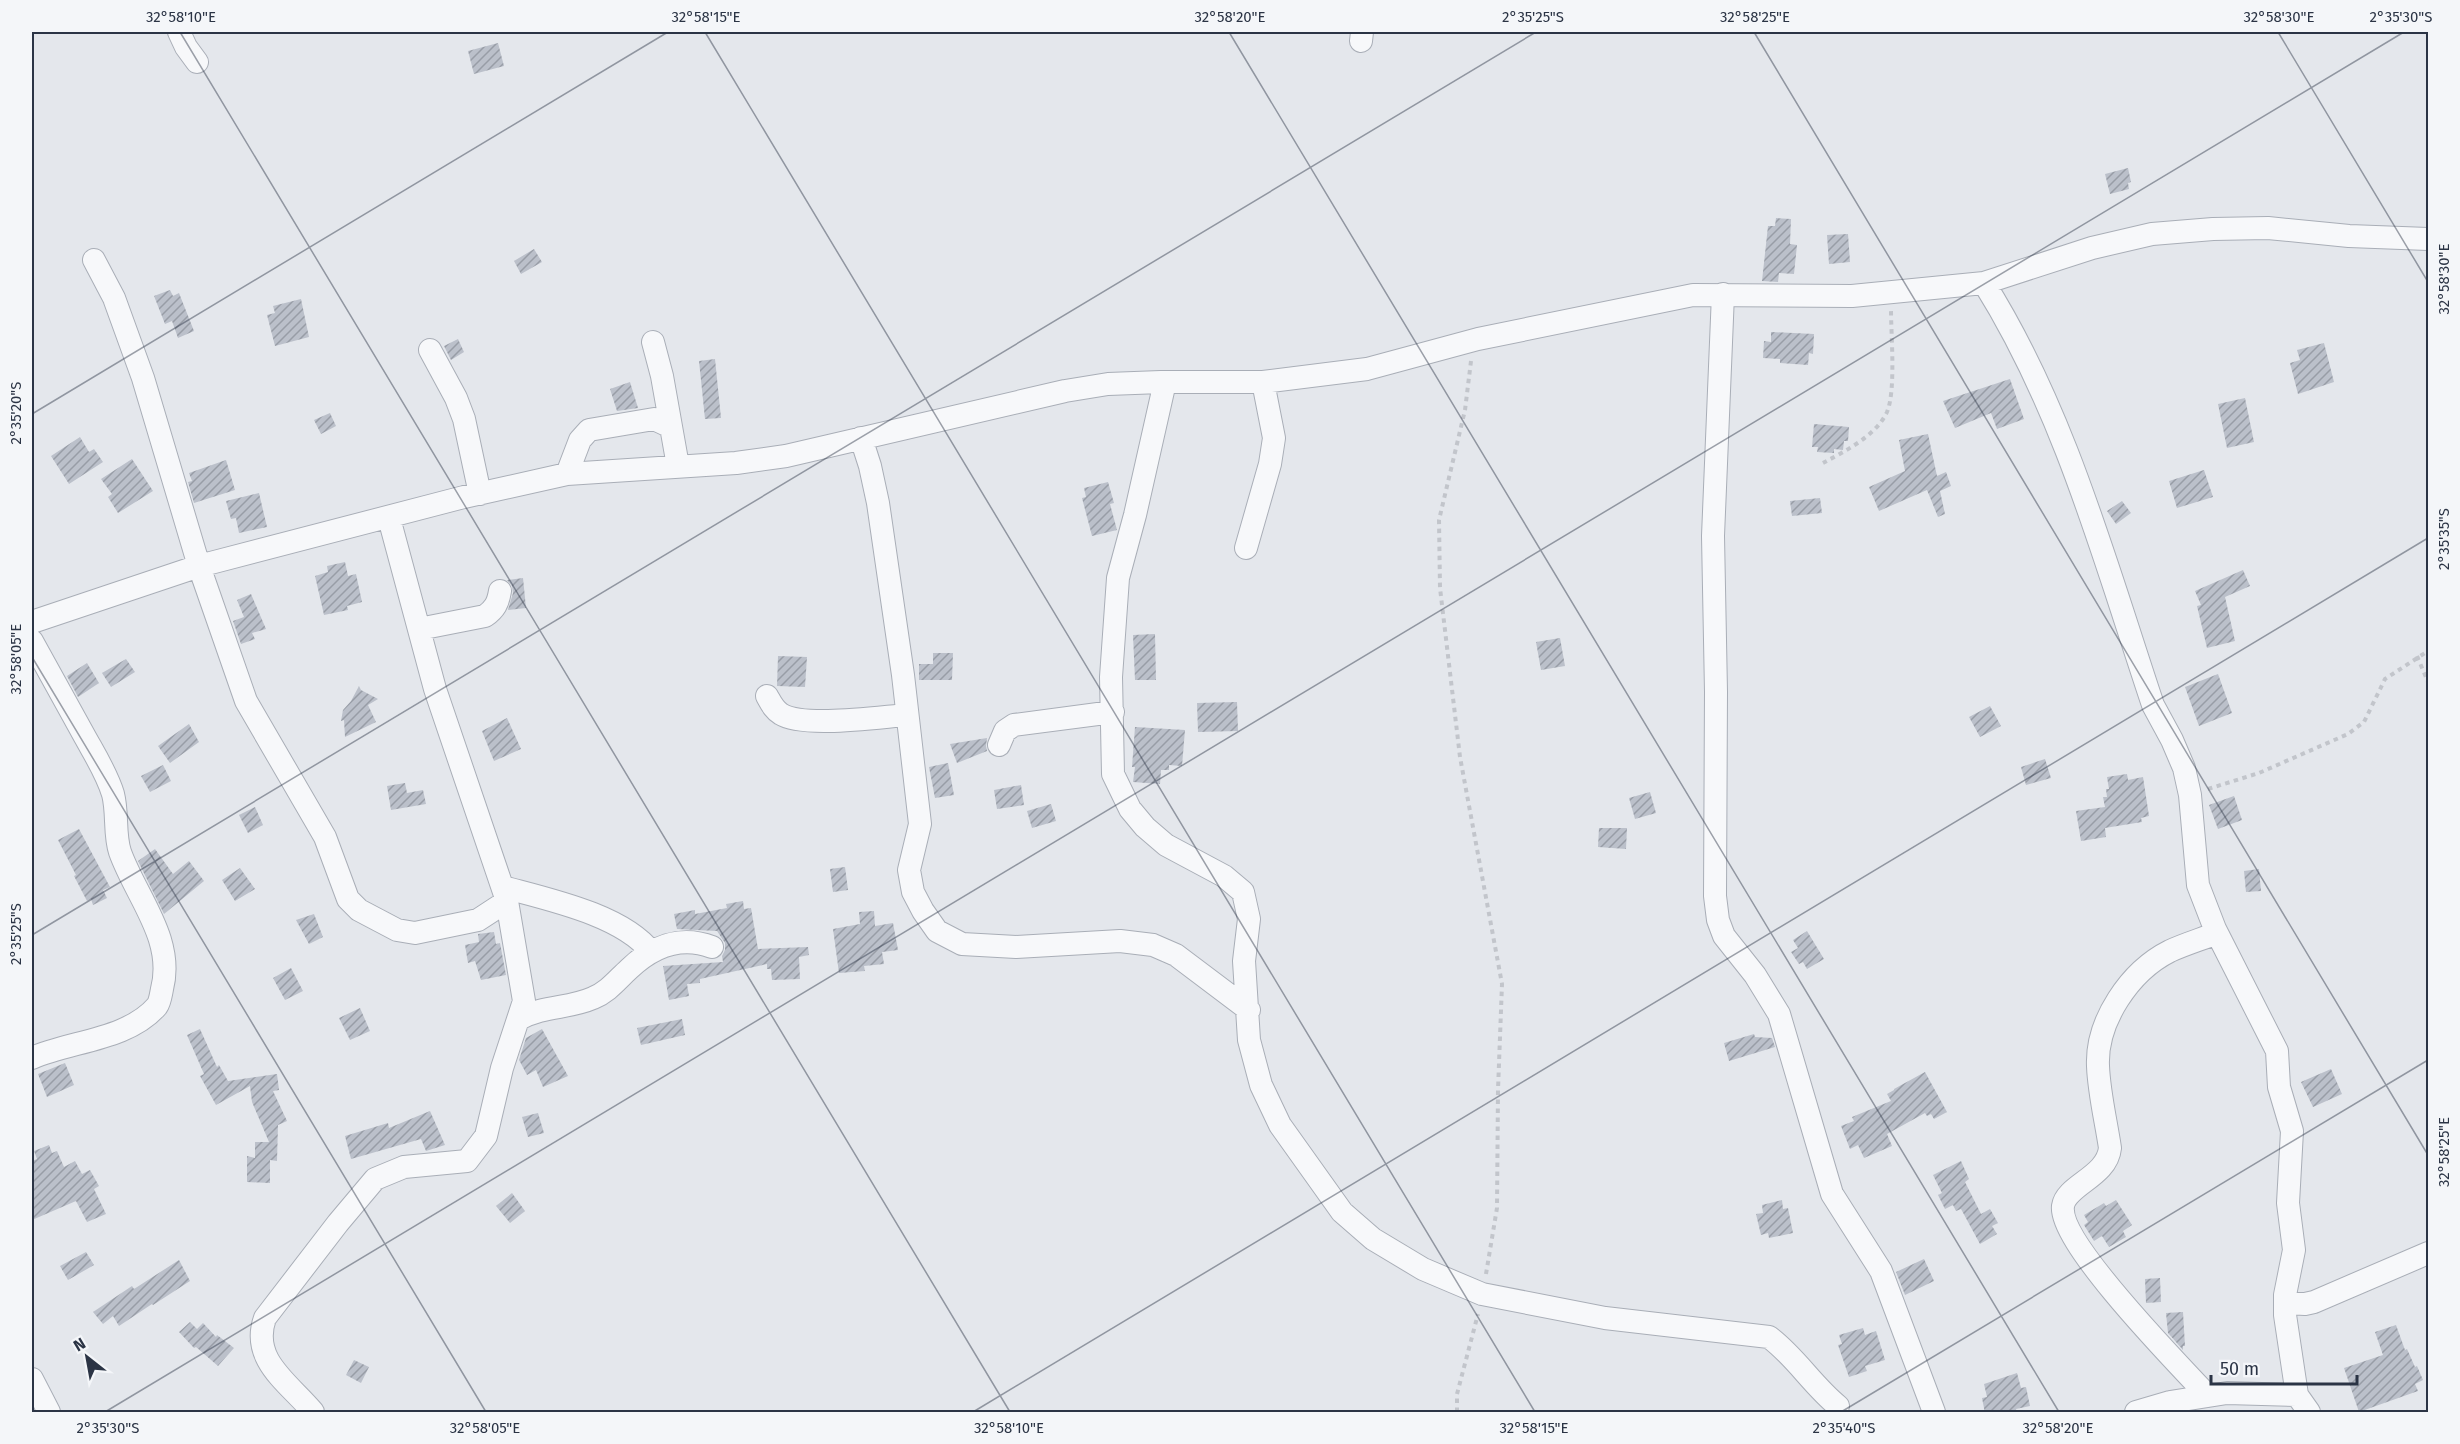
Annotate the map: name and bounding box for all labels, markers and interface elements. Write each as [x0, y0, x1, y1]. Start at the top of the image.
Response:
text: 32°58'10"E [146, 8, 216, 26]
text: 32°58'15"E [671, 8, 741, 26]
text: 32°58'20"E [1194, 8, 1266, 26]
text: 2°35'25"S [1502, 8, 1564, 26]
text: 32°58'25"E [1720, 8, 1790, 26]
text: 32°58'30"E [2243, 8, 2315, 26]
text: 2°35'30"S [2370, 8, 2432, 26]
text: 32°58'30"E [2435, 243, 2453, 315]
text: 2°35'20"S [7, 382, 25, 444]
text: 2°35'35"S [2435, 508, 2453, 570]
text: 32°58'05"E [7, 624, 25, 694]
text: 2°35'25"S [7, 903, 25, 965]
text: 32°58'25"E [2435, 1117, 2453, 1187]
north arrow [57, 1327, 117, 1387]
text: N [70, 1334, 89, 1355]
scale bar [2211, 1348, 2356, 1386]
text: 50 m [2220, 1358, 2259, 1380]
text: 2°35'30"S [77, 1419, 139, 1437]
text: 32°58'05"E [450, 1419, 520, 1437]
text: 32°58'10"E [974, 1419, 1044, 1437]
text: 32°58'15"E [1499, 1419, 1569, 1437]
text: 2°35'40"S [1813, 1419, 1875, 1437]
text: 32°58'20"E [2022, 1419, 2094, 1437]

